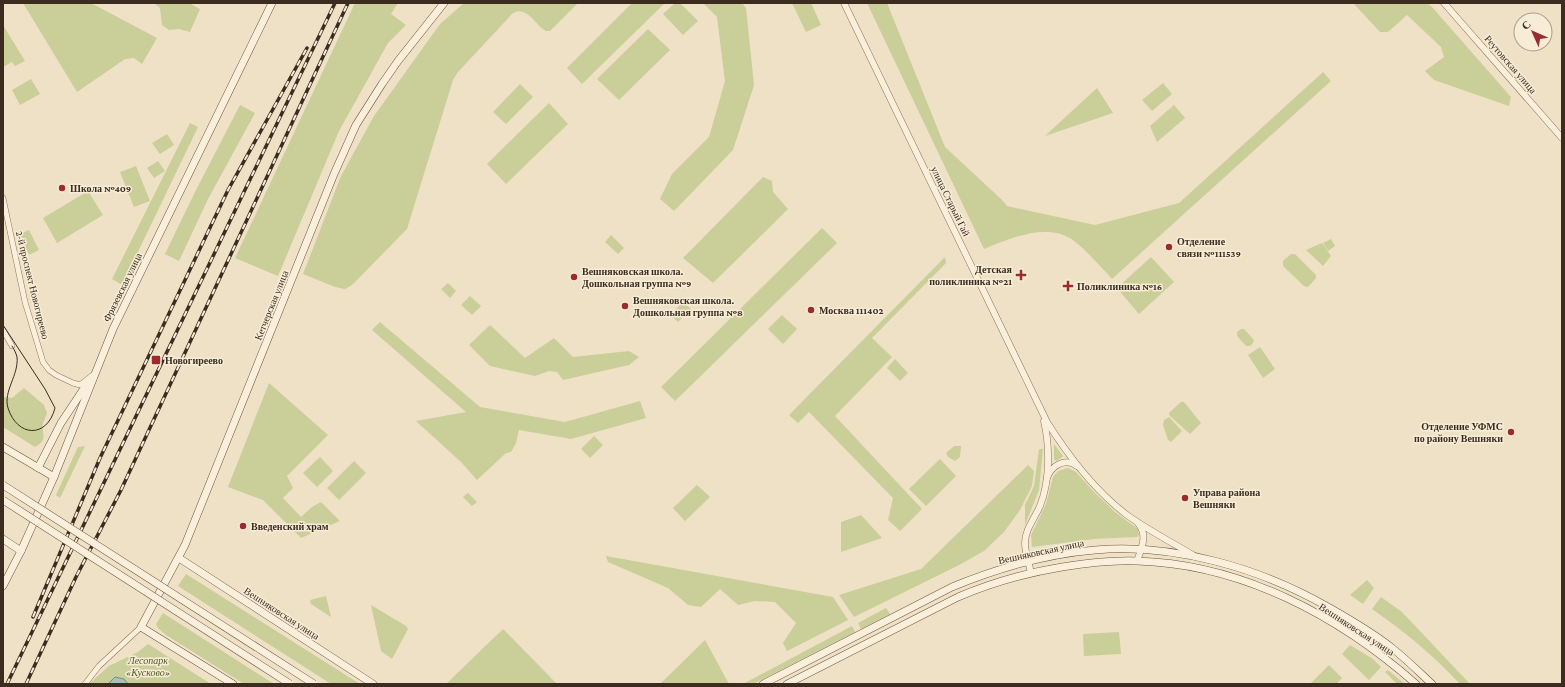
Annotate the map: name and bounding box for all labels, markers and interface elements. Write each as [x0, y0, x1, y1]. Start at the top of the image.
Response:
north arrow [1513, 12, 1553, 52]
text: С [1519, 18, 1533, 32]
street label: Реутовская улица [1482, 33, 1539, 96]
street label: улица Старый Гай [929, 165, 973, 238]
marker: Школа №409 [57, 183, 67, 193]
place label: Школа №409 [70, 183, 131, 194]
street label: 2-й проспект Новогиреево [14, 230, 51, 340]
place label: Отделение связи №111539 [1177, 236, 1241, 259]
marker: Отделение связи №111539 [1164, 242, 1174, 252]
street label: Фрязевская улица [101, 250, 144, 323]
place label: Детская поликлиника №21 [929, 264, 1013, 287]
place label: Вешняковская школа. Дошкольная группа №9 [582, 266, 692, 289]
street label: Кетчерская улица [252, 268, 291, 342]
marker: Детская поликлиника №21 [1015, 269, 1027, 281]
marker: Вешняковская школа. Дошкольная группа №9 [569, 272, 579, 282]
marker: Поликлиника №16 [1062, 280, 1074, 292]
place label: Поликлиника №16 [1077, 281, 1162, 292]
place label: Вешняковская школа. Дошкольная группа №8 [633, 295, 743, 318]
marker: Вешняковская школа. Дошкольная группа №8 [620, 301, 630, 311]
marker: Москва 111402 [806, 305, 816, 315]
place label: Москва 111402 [819, 305, 884, 316]
marker: Новогиреево [150, 354, 162, 366]
place label: Новогиреево [165, 355, 223, 366]
place label: Отделение УФМС по району Вешняки [1414, 421, 1503, 444]
marker: Отделение УФМС по району Вешняки [1506, 427, 1516, 437]
place label: Управа района Вешняки [1193, 487, 1260, 510]
marker: Управа района Вешняки [1180, 493, 1190, 503]
marker: Введенский храм [238, 521, 248, 531]
place label: Введенский храм [251, 521, 329, 532]
street label: Вешняковская улица [997, 537, 1086, 566]
street label: Вешняковская улица [242, 585, 322, 642]
street label: Вешняковская улица [1317, 601, 1397, 658]
park label: Лесопарк «Кусково» [126, 655, 170, 678]

